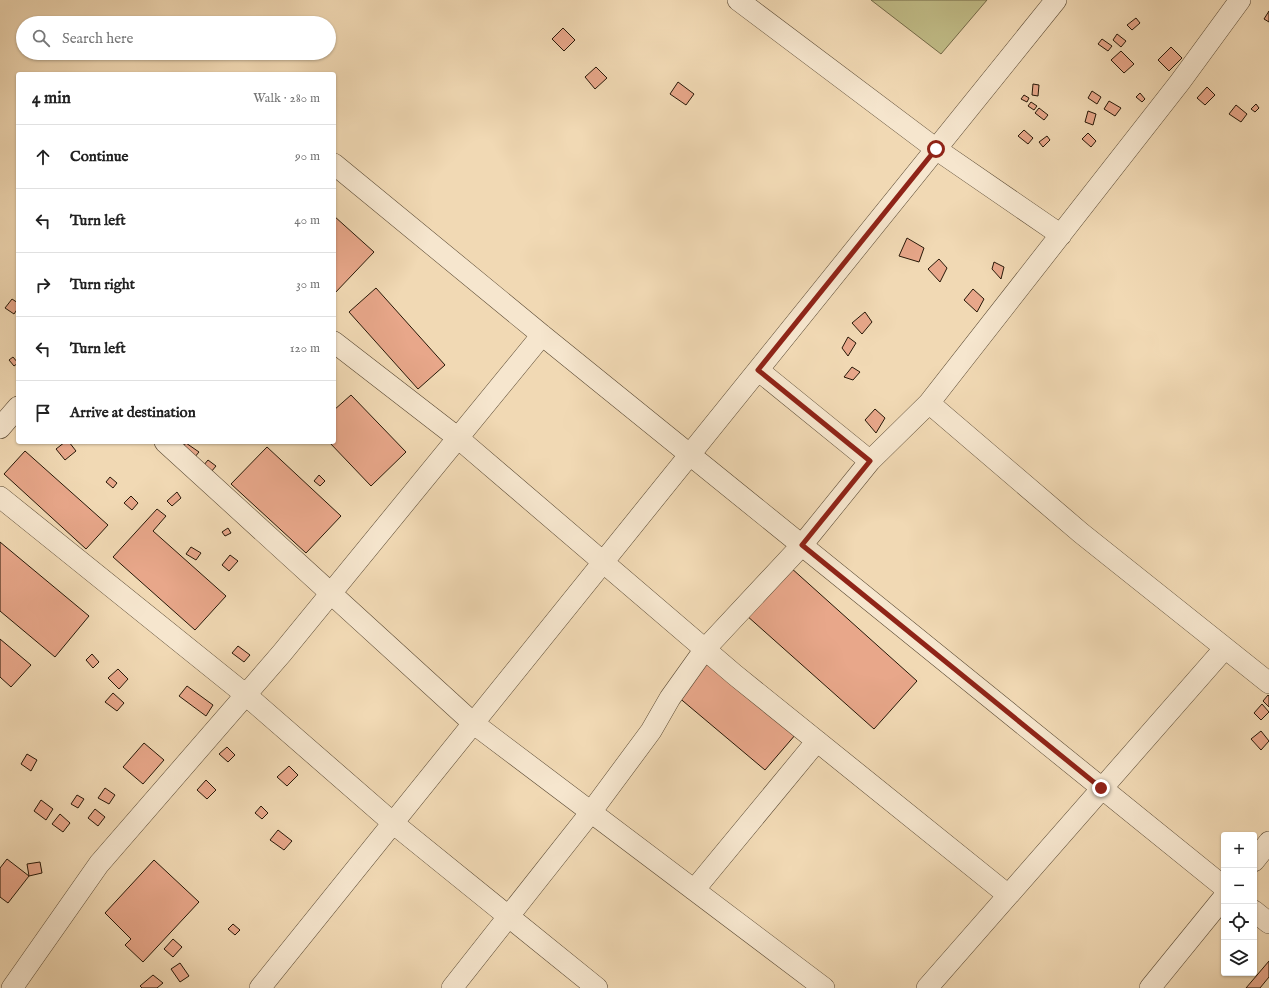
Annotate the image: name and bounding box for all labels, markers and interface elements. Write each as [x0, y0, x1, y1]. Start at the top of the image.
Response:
search box [16, 16, 336, 60]
icon: search [30, 27, 52, 49]
text: Search here [62, 29, 133, 48]
text: 4 min [32, 88, 71, 109]
text: Walk · 280 m [253, 90, 320, 107]
route start [927, 140, 945, 158]
icon: ahead [32, 146, 54, 168]
text: Continue [70, 147, 128, 166]
text: 90 m [295, 148, 320, 165]
icon: left [32, 210, 54, 232]
text: Turn left [70, 211, 126, 230]
text: 40 m [294, 212, 320, 229]
icon: right [32, 274, 54, 296]
text: Turn right [70, 275, 135, 294]
text: 30 m [296, 276, 320, 293]
icon: left [32, 338, 54, 360]
text: Turn left [70, 339, 126, 358]
text: 120 m [290, 340, 320, 357]
icon: arrive [32, 402, 54, 424]
text: Arrive at destination [70, 403, 196, 422]
route end [1092, 779, 1110, 797]
map controls [1221, 832, 1257, 976]
button: + [1221, 832, 1257, 868]
button: − [1221, 868, 1257, 904]
button: locate [1221, 904, 1257, 940]
button: layers [1221, 940, 1257, 976]

